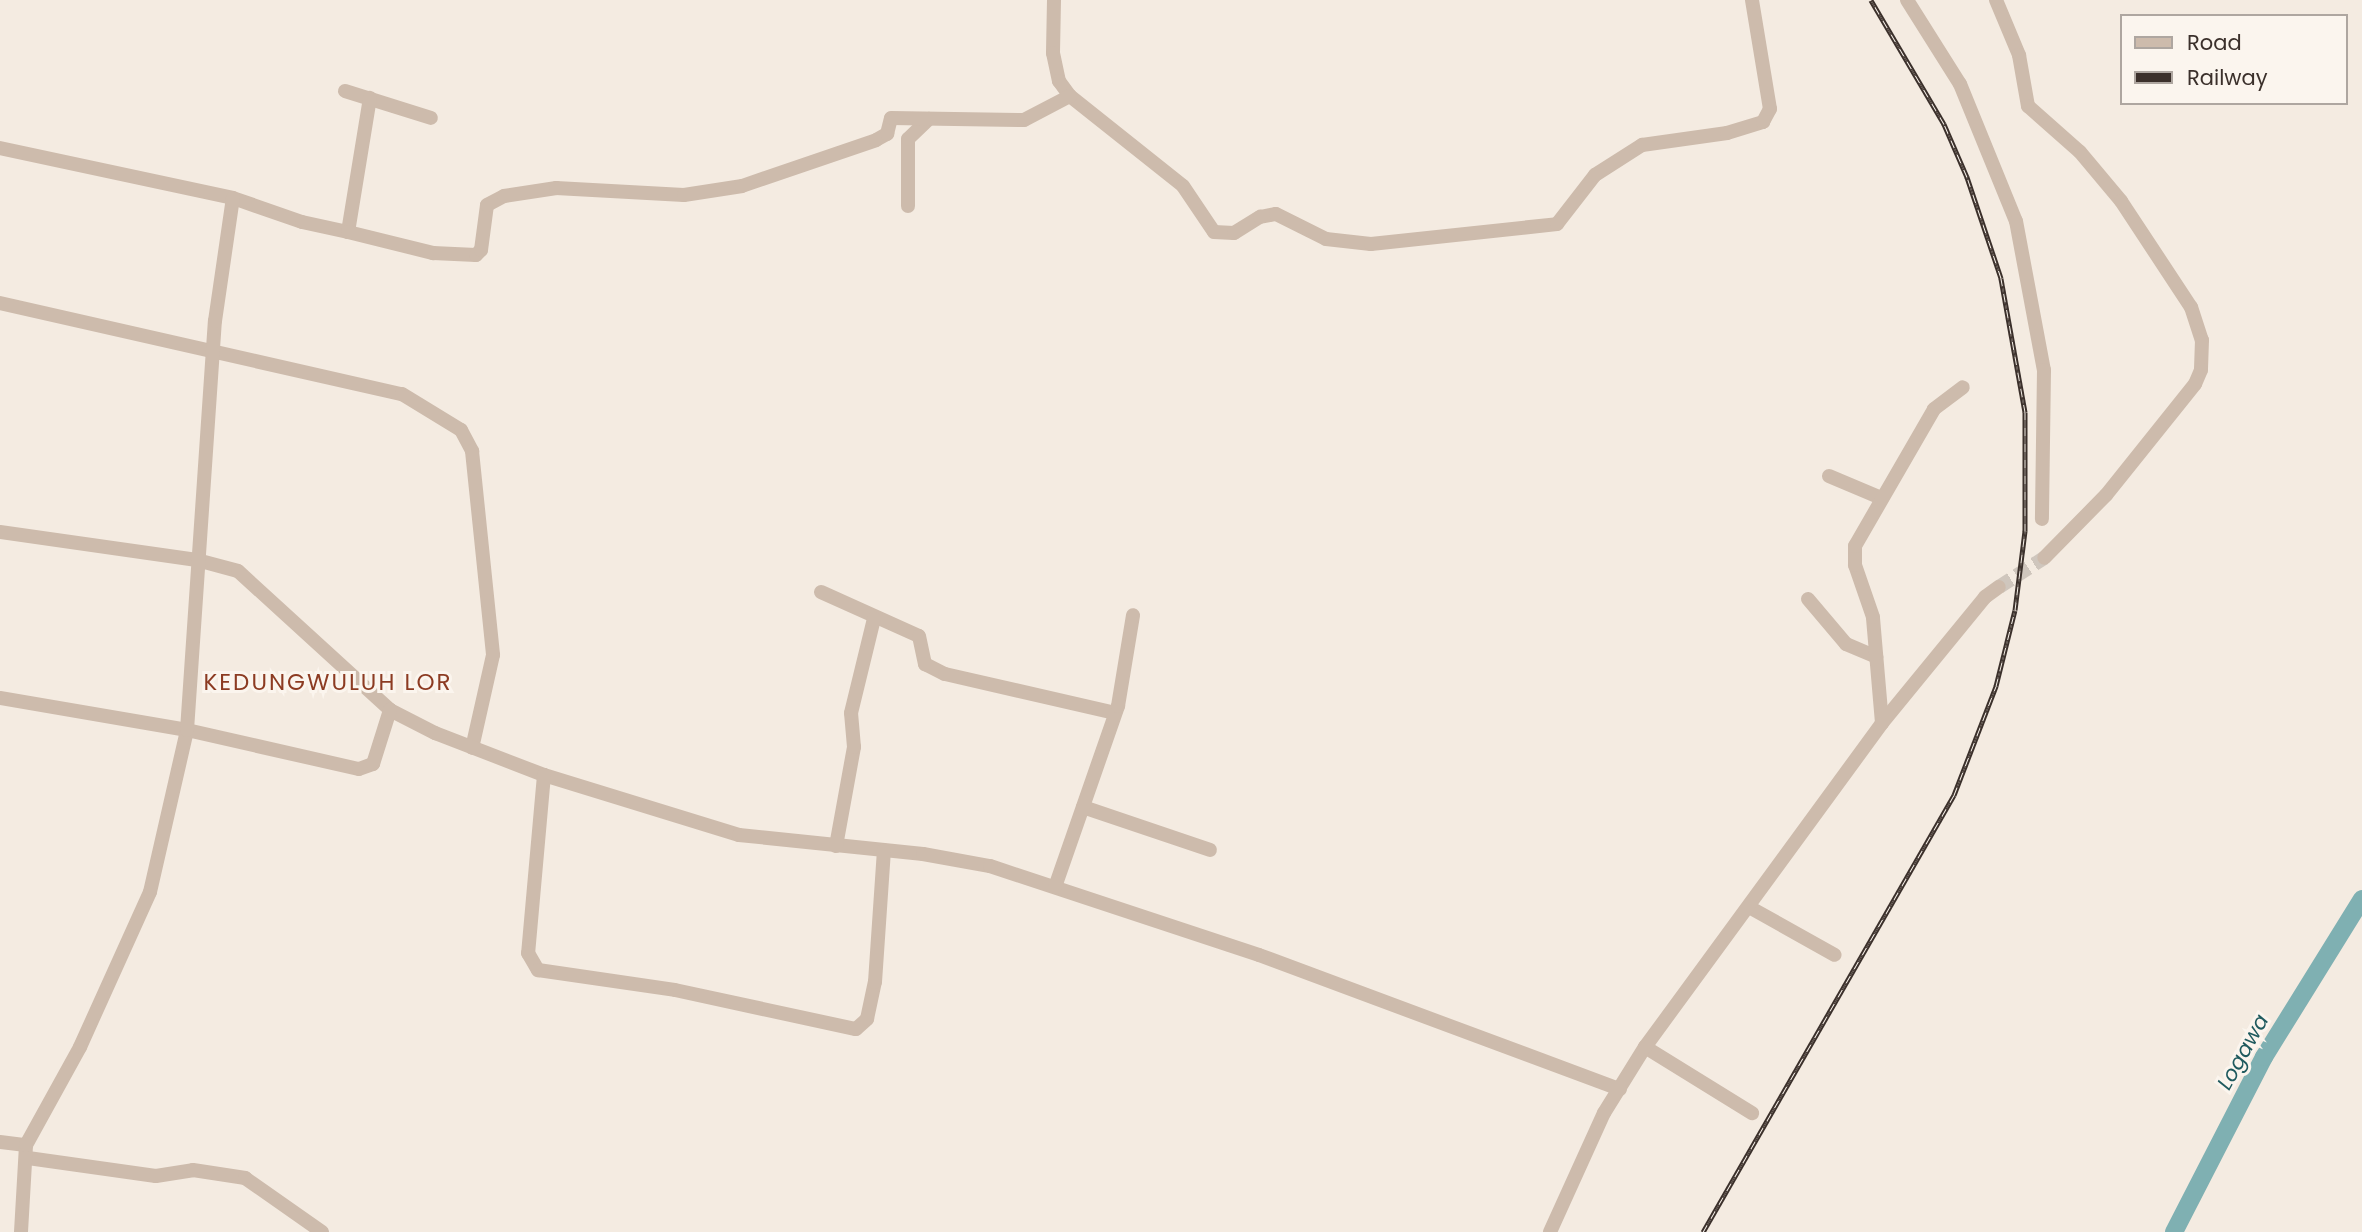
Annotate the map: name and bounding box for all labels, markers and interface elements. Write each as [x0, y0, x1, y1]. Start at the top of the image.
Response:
legend [2120, 14, 2348, 105]
text: Road [2187, 28, 2242, 57]
text: Railway [2187, 63, 2268, 92]
district label: KEDUNGWULUH LOR [205, 668, 451, 696]
water label: Logawa [2212, 1010, 2274, 1094]

